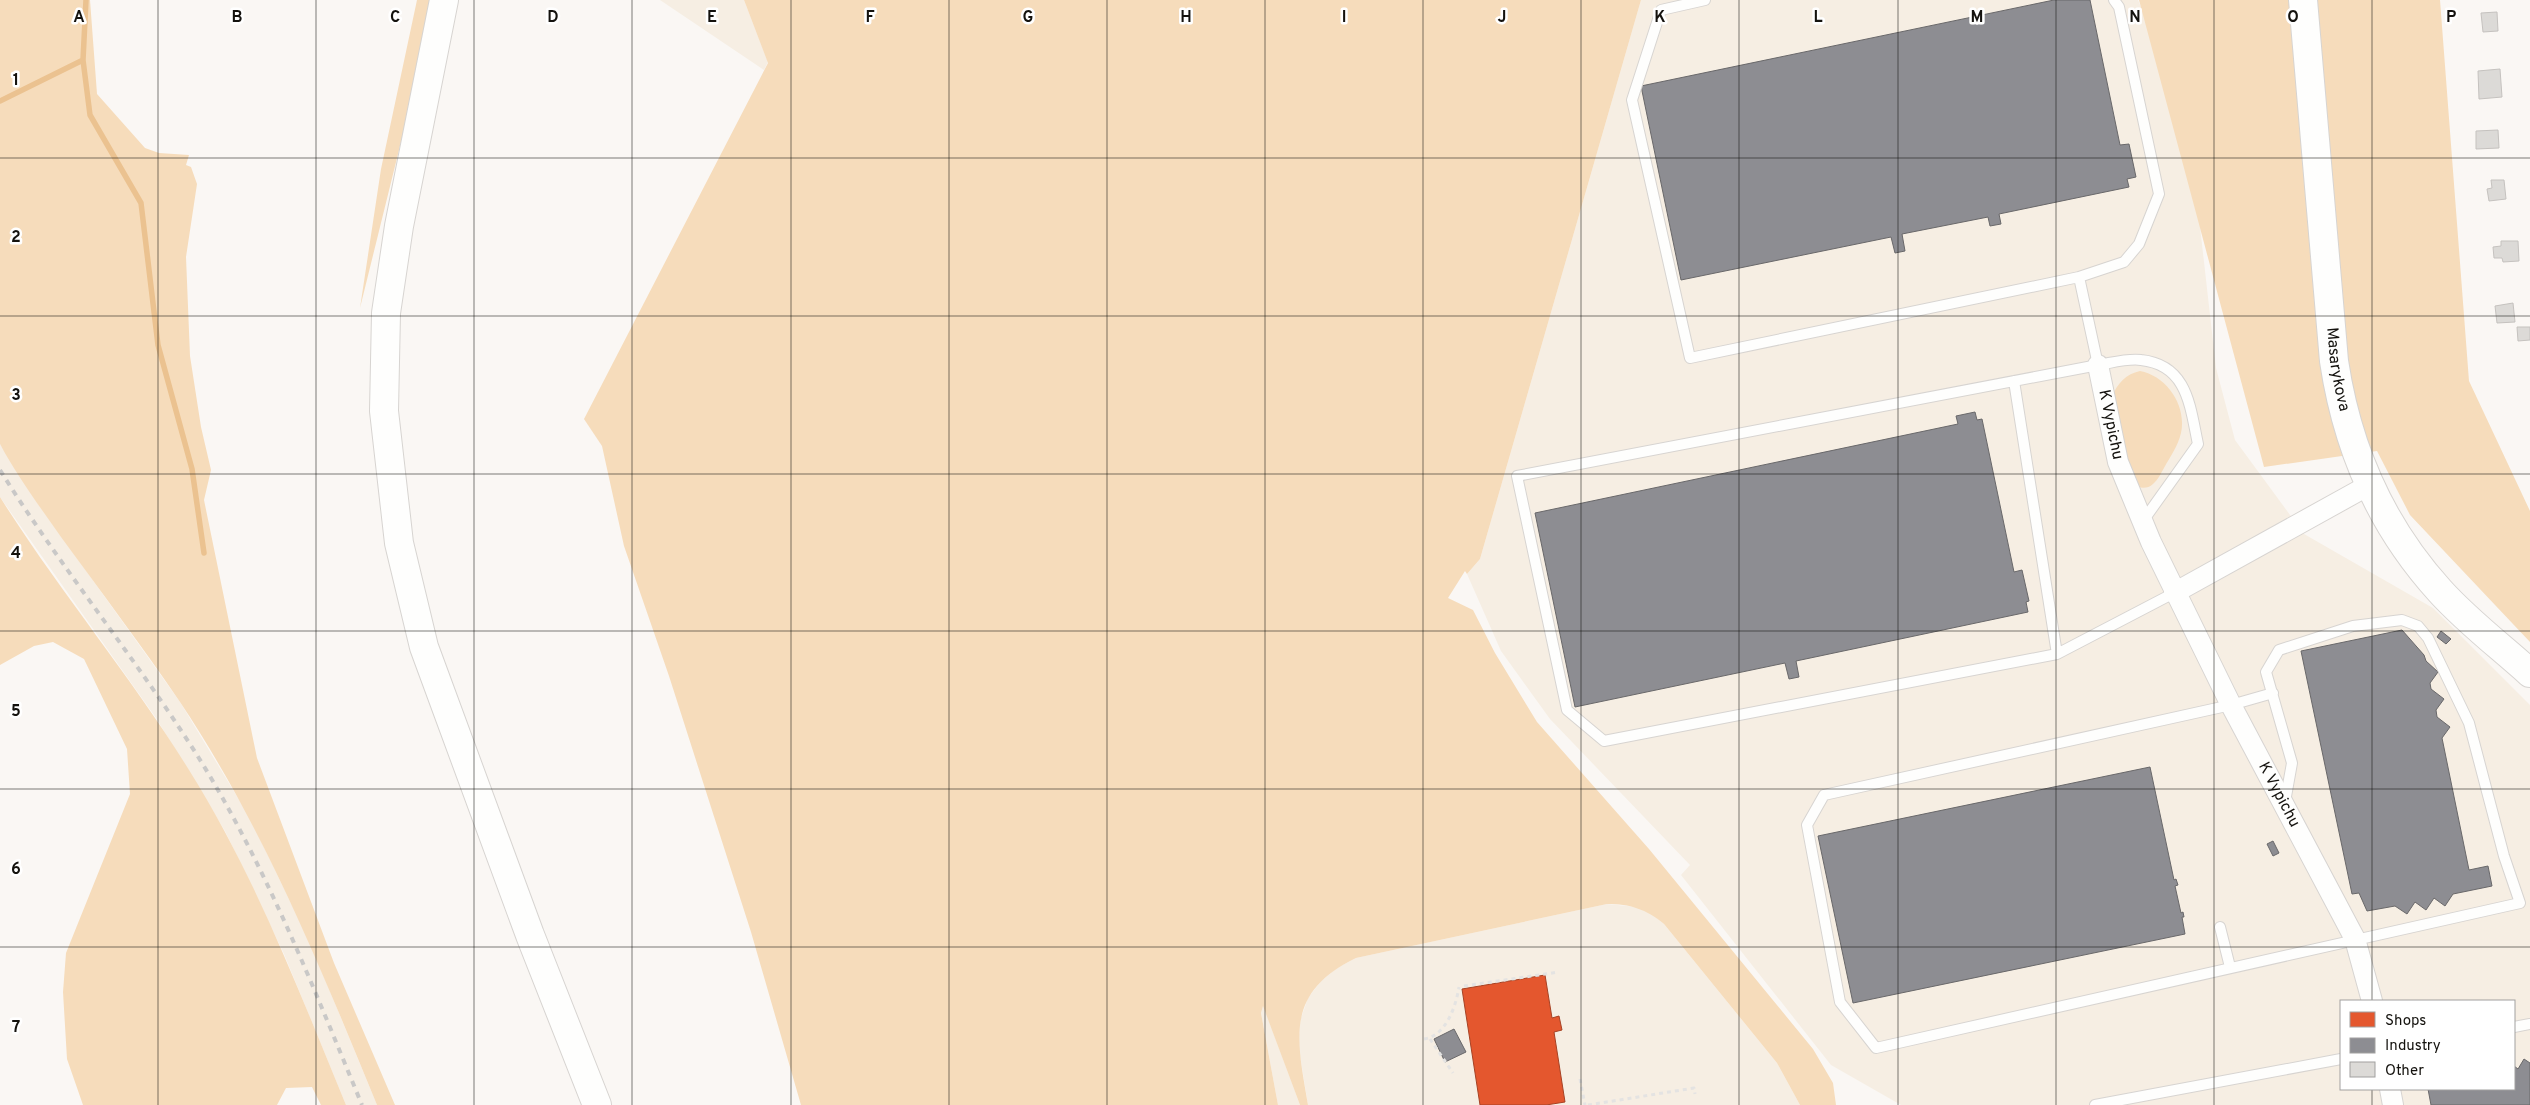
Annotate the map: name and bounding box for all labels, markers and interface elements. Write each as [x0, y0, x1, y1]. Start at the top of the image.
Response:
text: A [73, 8, 85, 28]
text: B [231, 8, 243, 28]
text: C [390, 8, 400, 28]
text: D [547, 8, 559, 28]
text: E [707, 8, 717, 28]
text: F [865, 8, 875, 28]
text: G [1023, 8, 1033, 28]
text: H [1180, 8, 1192, 28]
text: I [1342, 8, 1346, 28]
text: J [1498, 8, 1506, 28]
text: K [1654, 8, 1666, 28]
text: L [1813, 8, 1823, 28]
text: M [1971, 8, 1983, 28]
text: N [2129, 8, 2141, 28]
text: O [2287, 8, 2299, 28]
text: P [2446, 8, 2456, 28]
text: 1 [13, 71, 19, 91]
text: 2 [11, 228, 21, 248]
street label: Masarykova [2321, 327, 2354, 414]
text: 3 [11, 386, 21, 406]
street label: K Vypichu [2093, 388, 2127, 462]
text: 4 [11, 544, 21, 564]
text: 5 [11, 702, 21, 722]
street label: K Vypichu [2253, 759, 2304, 831]
text: 6 [11, 860, 21, 880]
legend [2340, 1000, 2515, 1090]
text: Shops [2385, 1012, 2426, 1031]
text: 7 [12, 1018, 20, 1038]
text: Industry [2385, 1037, 2441, 1056]
text: Other [2385, 1062, 2424, 1081]

